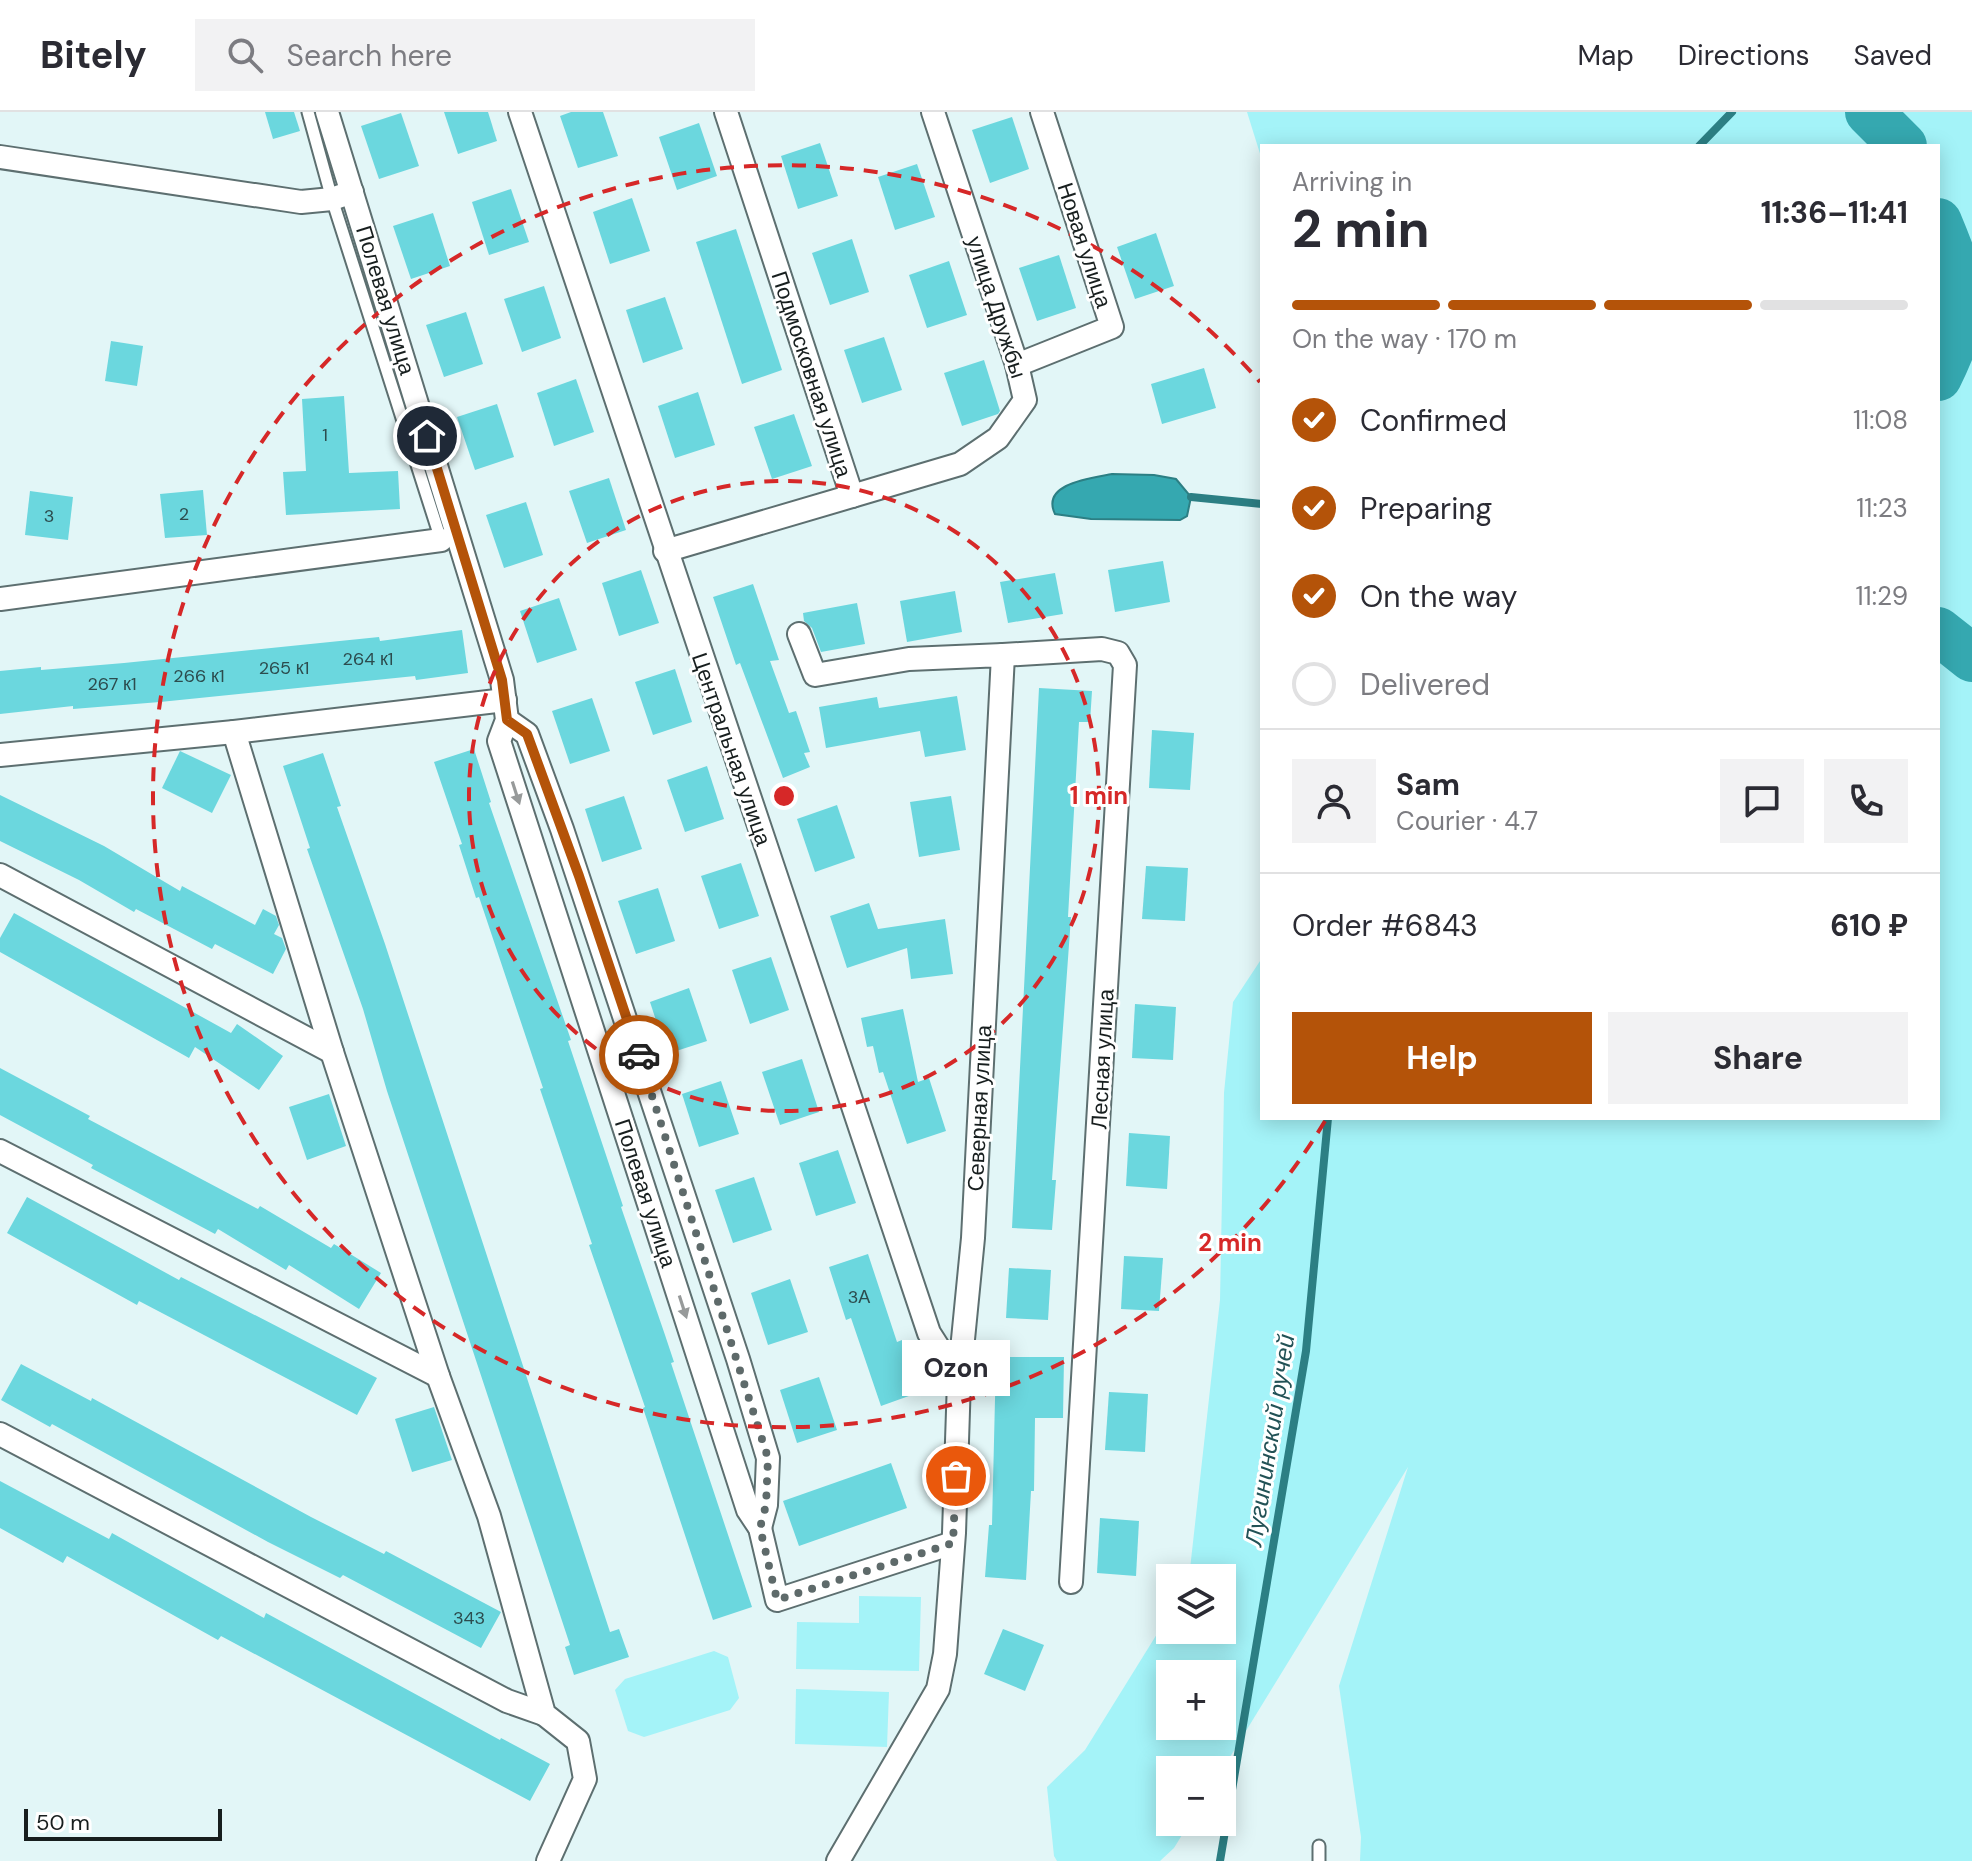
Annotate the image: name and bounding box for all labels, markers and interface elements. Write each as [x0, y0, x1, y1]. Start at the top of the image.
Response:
search box [195, 19, 755, 91]
text: Bitely [40, 30, 147, 80]
icon: search [223, 33, 267, 77]
text: Search here [287, 36, 452, 75]
text: Map [1577, 37, 1634, 74]
text: Directions [1678, 37, 1810, 74]
text: Saved [1854, 37, 1932, 74]
text: Arriving in [1292, 165, 1412, 199]
street label: Новая улица [1051, 179, 1119, 312]
text: 11:36–11:41 [1761, 193, 1908, 232]
text: 2 min [1292, 195, 1430, 263]
street label: Полевая улица [349, 222, 422, 379]
street label: улица Дружбы [960, 232, 1033, 382]
street label: Подмосковная улица [764, 267, 859, 482]
text: On the way · 170 m [1292, 322, 1517, 356]
icon: check [1292, 398, 1336, 442]
text: Confirmed [1360, 401, 1507, 440]
pin [393, 402, 461, 470]
text: 11:08 [1853, 403, 1908, 437]
icon: home [405, 414, 449, 458]
house number: 1 [322, 423, 328, 447]
icon: check [1292, 486, 1336, 530]
text: Preparing [1360, 489, 1492, 528]
text: 11:23 [1856, 491, 1908, 525]
house number: 2 [179, 502, 189, 526]
house number: 3 [44, 504, 54, 528]
icon: check [1292, 574, 1336, 618]
text: On the way [1360, 577, 1517, 616]
text: 11:29 [1855, 579, 1908, 613]
house number: 264 к1 [343, 647, 393, 671]
street label: Центральная улица [685, 649, 778, 850]
house number: 265 к1 [259, 656, 309, 680]
house number: 266 к1 [173, 664, 225, 688]
text: Delivered [1360, 665, 1490, 704]
house number: 267 к1 [87, 672, 137, 696]
button: person [1292, 759, 1376, 843]
button: chat [1720, 759, 1804, 843]
button: phone [1824, 759, 1908, 843]
text: Sam [1396, 765, 1460, 804]
text: 1 min [1070, 780, 1128, 811]
one-way arrow [510, 782, 523, 806]
centre of rings [770, 782, 798, 810]
text: Courier · 4.7 [1396, 804, 1538, 838]
text: Order #6843 [1292, 906, 1478, 945]
text: 610 ₽ [1830, 906, 1908, 945]
street label: Лесная улица [1084, 987, 1121, 1130]
button: Help [1292, 1012, 1592, 1104]
button: Share [1608, 1012, 1908, 1104]
courier [599, 1015, 679, 1095]
street label: Северная улица [961, 1023, 998, 1192]
icon: car [617, 1033, 661, 1077]
street label: Полевая улица [608, 1115, 683, 1272]
text: 2 min [1198, 1227, 1262, 1258]
house number: 3А [848, 1285, 870, 1309]
one-way arrow [677, 1295, 690, 1319]
water label: Лугининский ручей [1237, 1332, 1302, 1550]
callout: Ozon [902, 1340, 1010, 1396]
text: Ozon [923, 1351, 989, 1385]
pin [922, 1442, 990, 1510]
icon: bag [934, 1454, 978, 1498]
map controls [1156, 1564, 1236, 1836]
button: layers [1156, 1564, 1236, 1644]
house number: 343 [453, 1606, 485, 1630]
button: + [1156, 1660, 1236, 1740]
button: − [1156, 1756, 1236, 1836]
scale bar [24, 1805, 222, 1841]
text: 50 m [36, 1808, 90, 1837]

